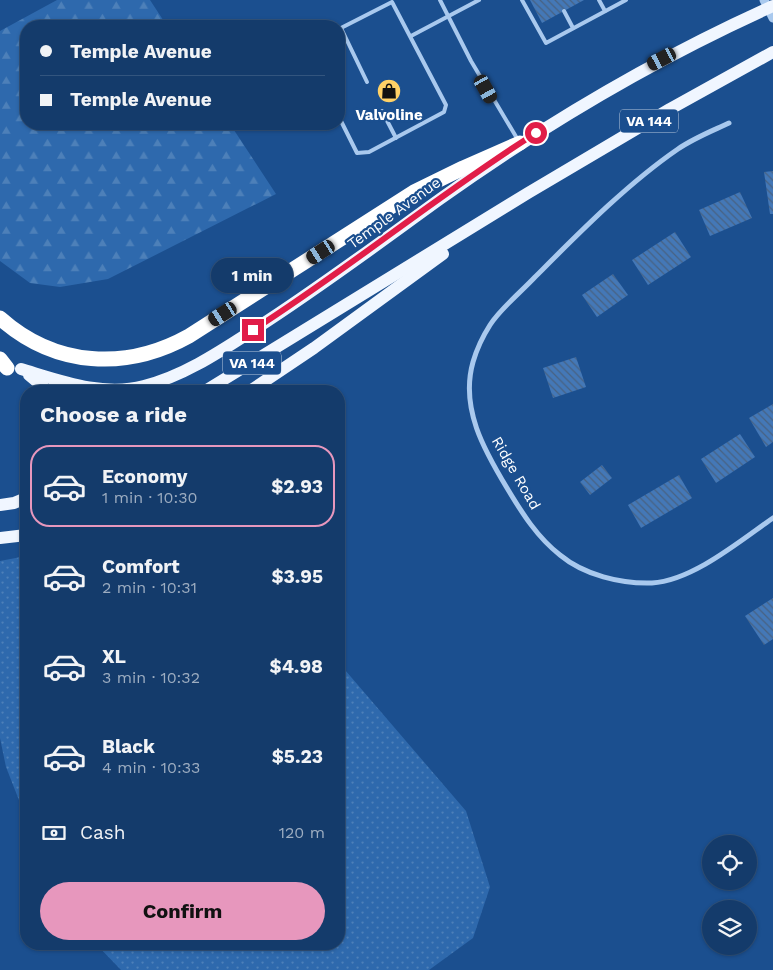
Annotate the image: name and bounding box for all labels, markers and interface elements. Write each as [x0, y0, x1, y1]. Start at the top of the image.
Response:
text: Temple Avenue [70, 40, 212, 63]
car [645, 46, 678, 72]
car [472, 72, 499, 106]
shop icon: Valvoline [376, 78, 402, 104]
text: Temple Avenue [70, 88, 212, 111]
place label: Valvoline [355, 106, 423, 124]
road number: VA 144 [620, 110, 678, 132]
route start [525, 122, 547, 144]
street label: Temple Avenue [344, 173, 444, 253]
car [304, 238, 337, 266]
callout: 1 min [212, 258, 294, 292]
text: 1 min [231, 266, 273, 285]
car [206, 300, 239, 328]
route end [242, 319, 264, 341]
road number: VA 144 [223, 352, 281, 374]
text: Choose a ride [40, 402, 187, 427]
street label: Ridge Road [488, 433, 544, 513]
icon: car [42, 464, 87, 509]
text: Economy [102, 465, 187, 488]
text: $2.93 [271, 475, 323, 498]
text: 1 min · 10:30 [102, 488, 198, 507]
icon: car [42, 554, 87, 599]
text: Comfort [102, 555, 180, 578]
text: $3.95 [271, 565, 323, 588]
text: 2 min · 10:31 [102, 578, 197, 597]
icon: car [42, 644, 87, 689]
text: XL [102, 645, 126, 668]
text: $4.98 [270, 655, 323, 678]
text: 3 min · 10:32 [102, 668, 200, 687]
icon: car [42, 734, 87, 779]
text: Black [102, 735, 155, 758]
text: $5.23 [272, 745, 323, 768]
text: 4 min · 10:33 [102, 758, 200, 777]
icon: cash [40, 819, 68, 847]
text: Cash [80, 821, 126, 844]
text: 120 m [279, 823, 325, 842]
map controls [702, 835, 757, 955]
button: locate [702, 835, 757, 890]
button: Confirm [40, 882, 325, 940]
button: layers [702, 900, 757, 955]

